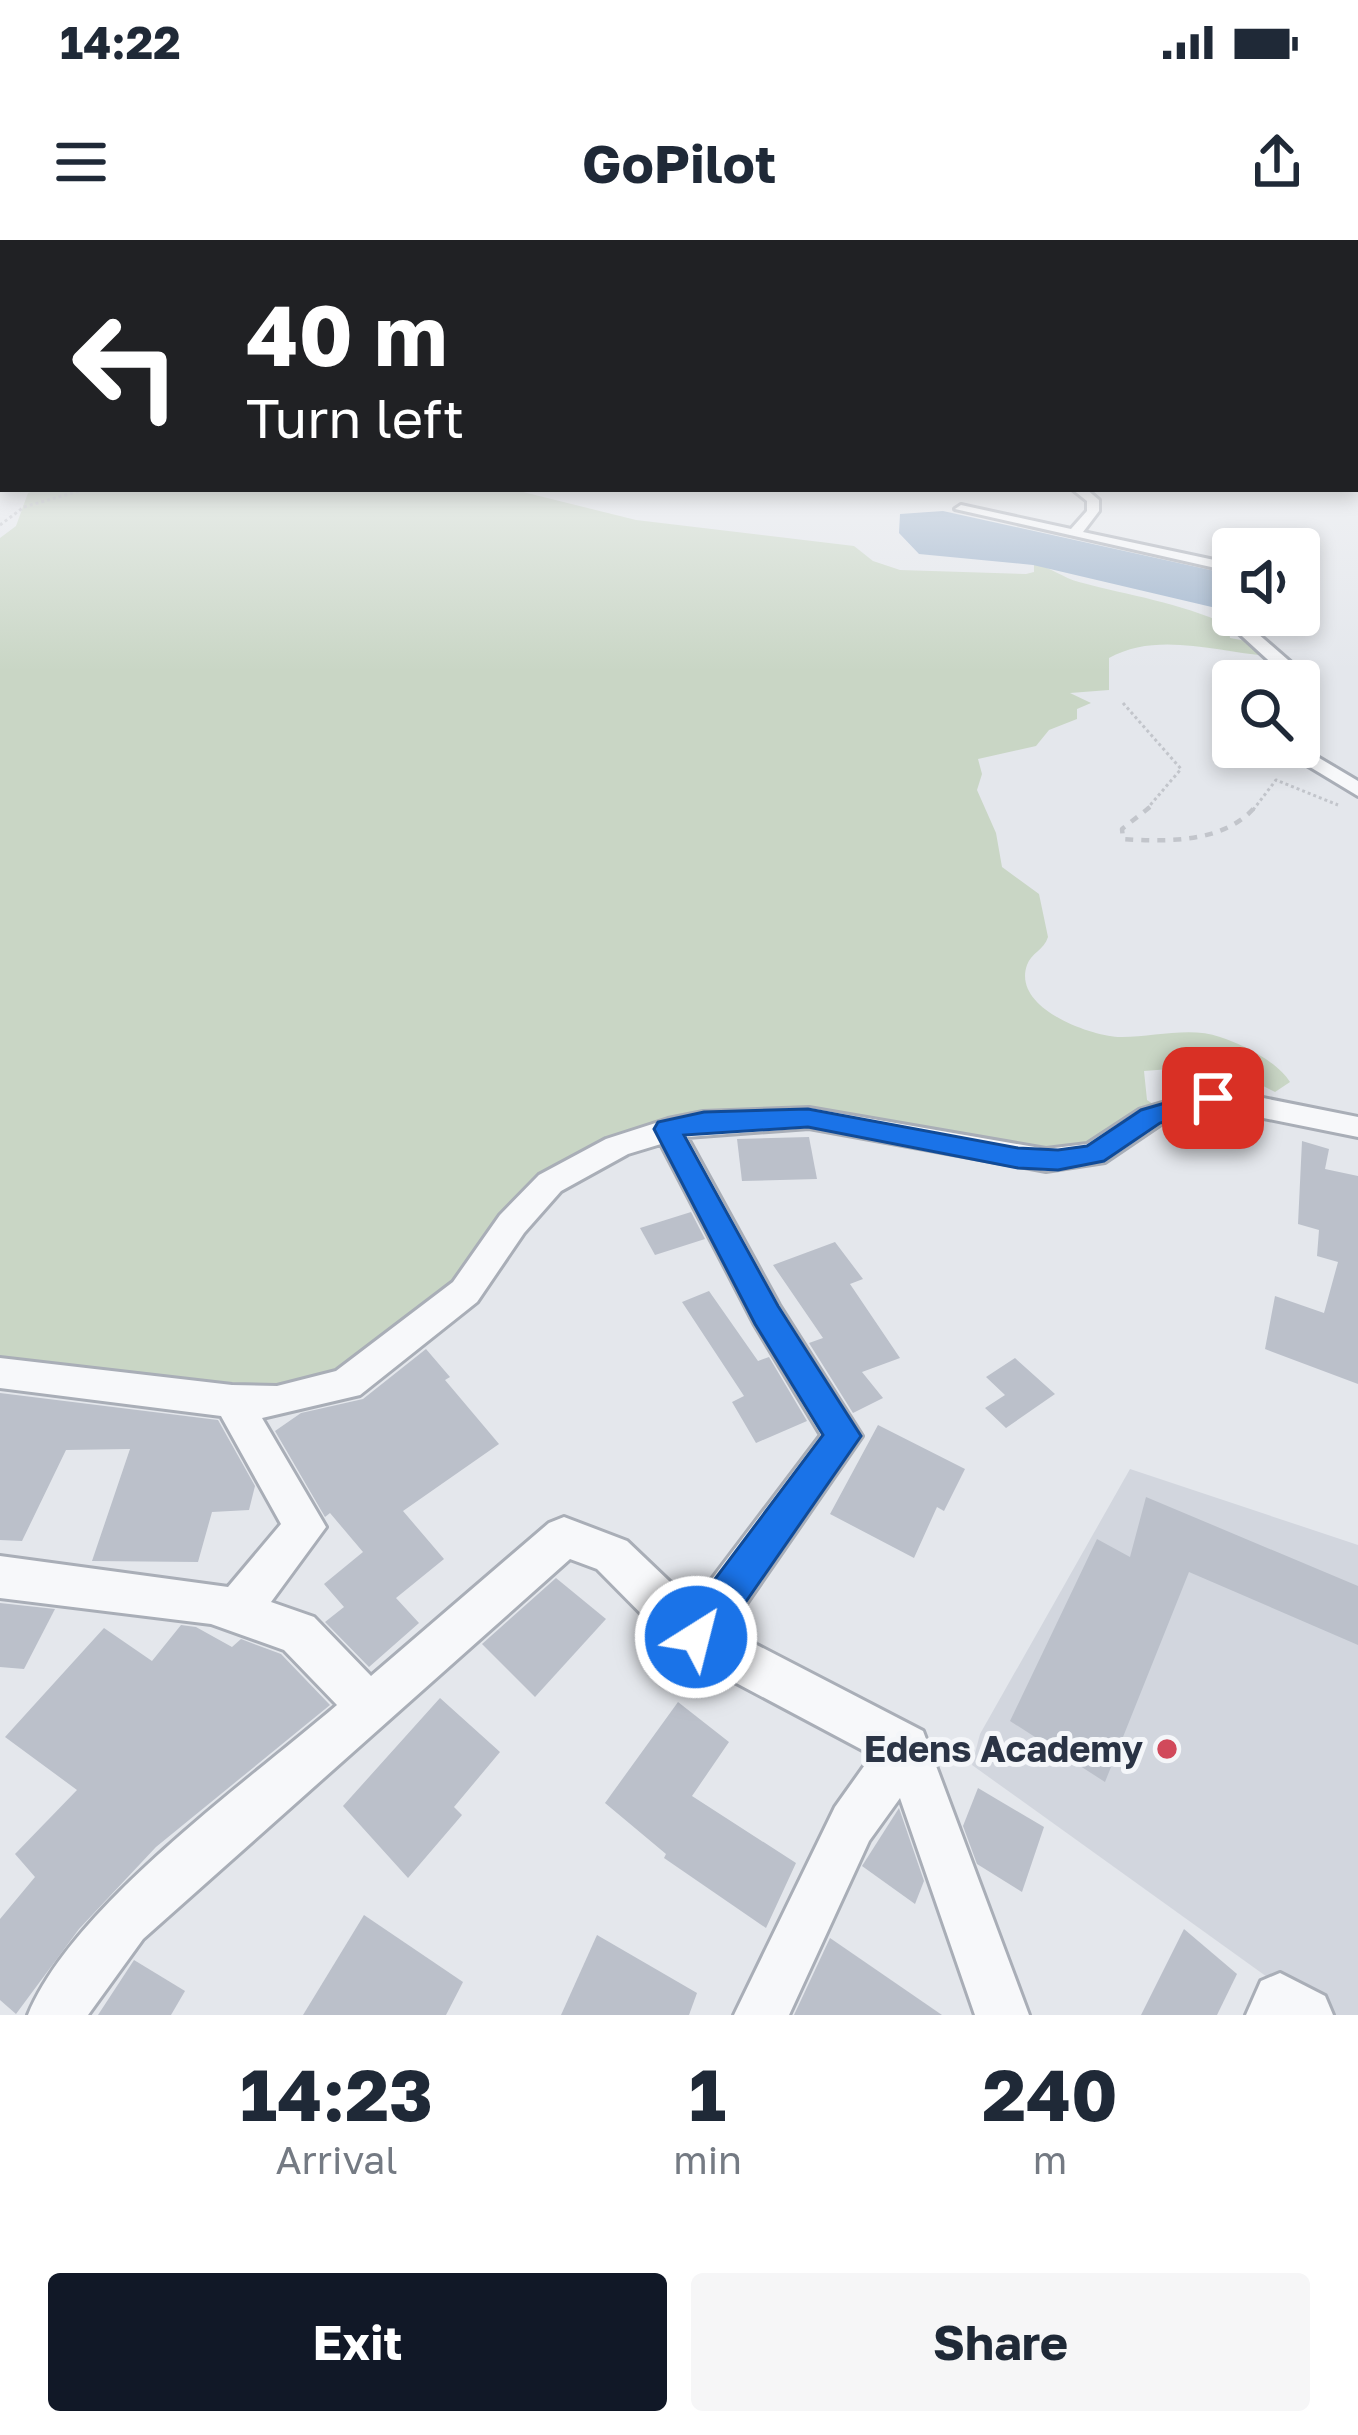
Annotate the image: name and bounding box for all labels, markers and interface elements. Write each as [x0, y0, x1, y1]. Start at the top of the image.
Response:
text: 14:22 [60, 15, 181, 69]
icon: menu [48, 129, 114, 195]
icon: share [1244, 129, 1310, 195]
text: GoPilot [582, 130, 776, 195]
text: 40 m [246, 284, 448, 384]
icon: left [48, 288, 204, 444]
text: Turn left [246, 385, 464, 450]
map controls [1212, 528, 1320, 768]
button: sound [1212, 528, 1320, 636]
button: search [1212, 660, 1320, 768]
pin [1162, 1047, 1264, 1149]
icon: arrive [1180, 1065, 1246, 1131]
position arrow [633, 1574, 759, 1700]
place label: Edens Academy [864, 1727, 1143, 1770]
marker: Edens Academy [1154, 1736, 1180, 1762]
text: 14:23 [240, 2050, 433, 2137]
text: 1 [689, 2050, 726, 2137]
text: 240 [982, 2050, 1118, 2137]
text: Arrival [275, 2136, 398, 2183]
text: min [673, 2136, 742, 2183]
text: m [1033, 2136, 1067, 2183]
button: Exit [48, 2273, 667, 2411]
button: Share [691, 2273, 1310, 2411]

